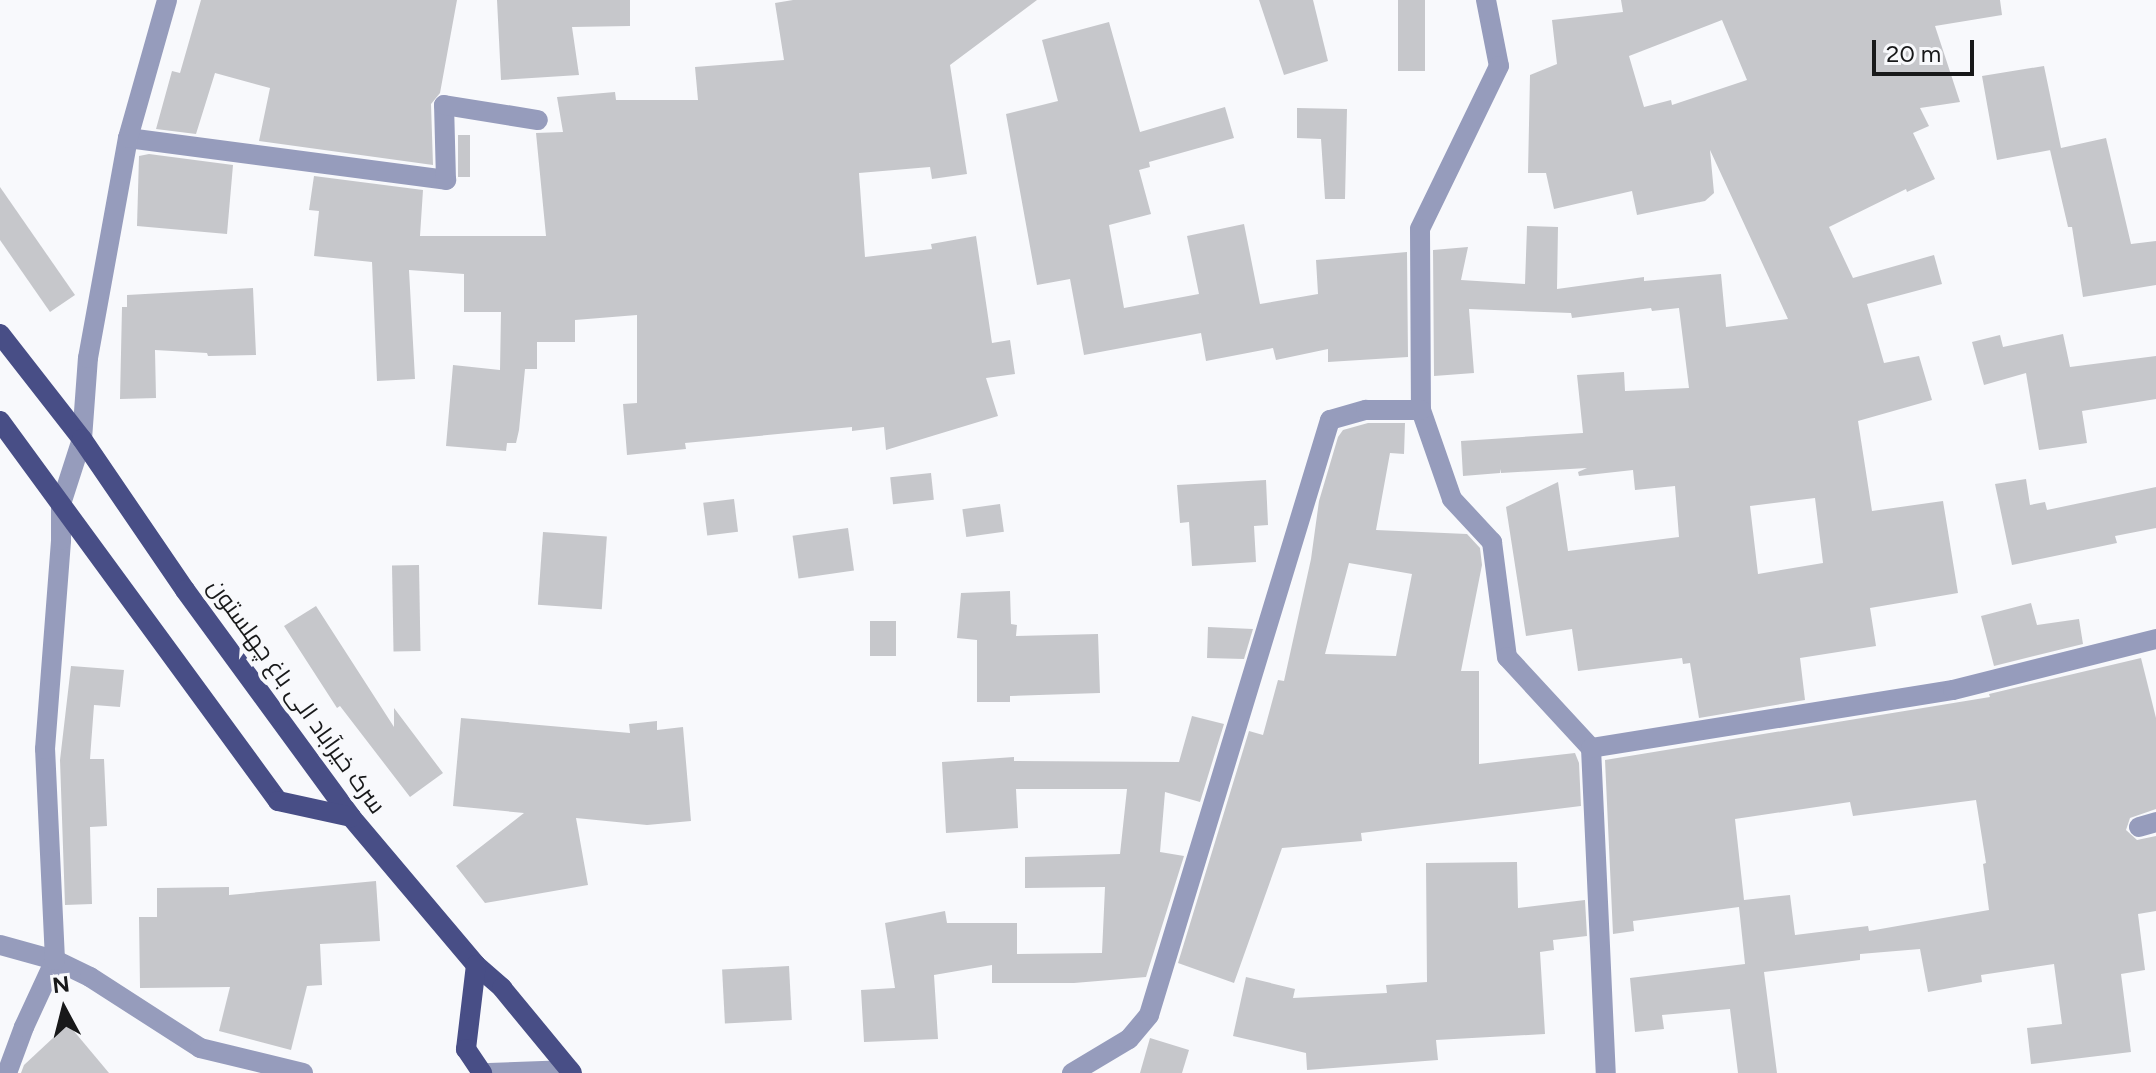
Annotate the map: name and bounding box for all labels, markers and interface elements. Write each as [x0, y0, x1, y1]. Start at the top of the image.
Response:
scale bar [1876, 24, 1978, 74]
text: 20 m [1886, 39, 1941, 68]
street label: سرک خیرآباد الی باغ چهلستون [202, 573, 392, 819]
north arrow [24, 969, 104, 1049]
text: N [51, 970, 71, 999]

